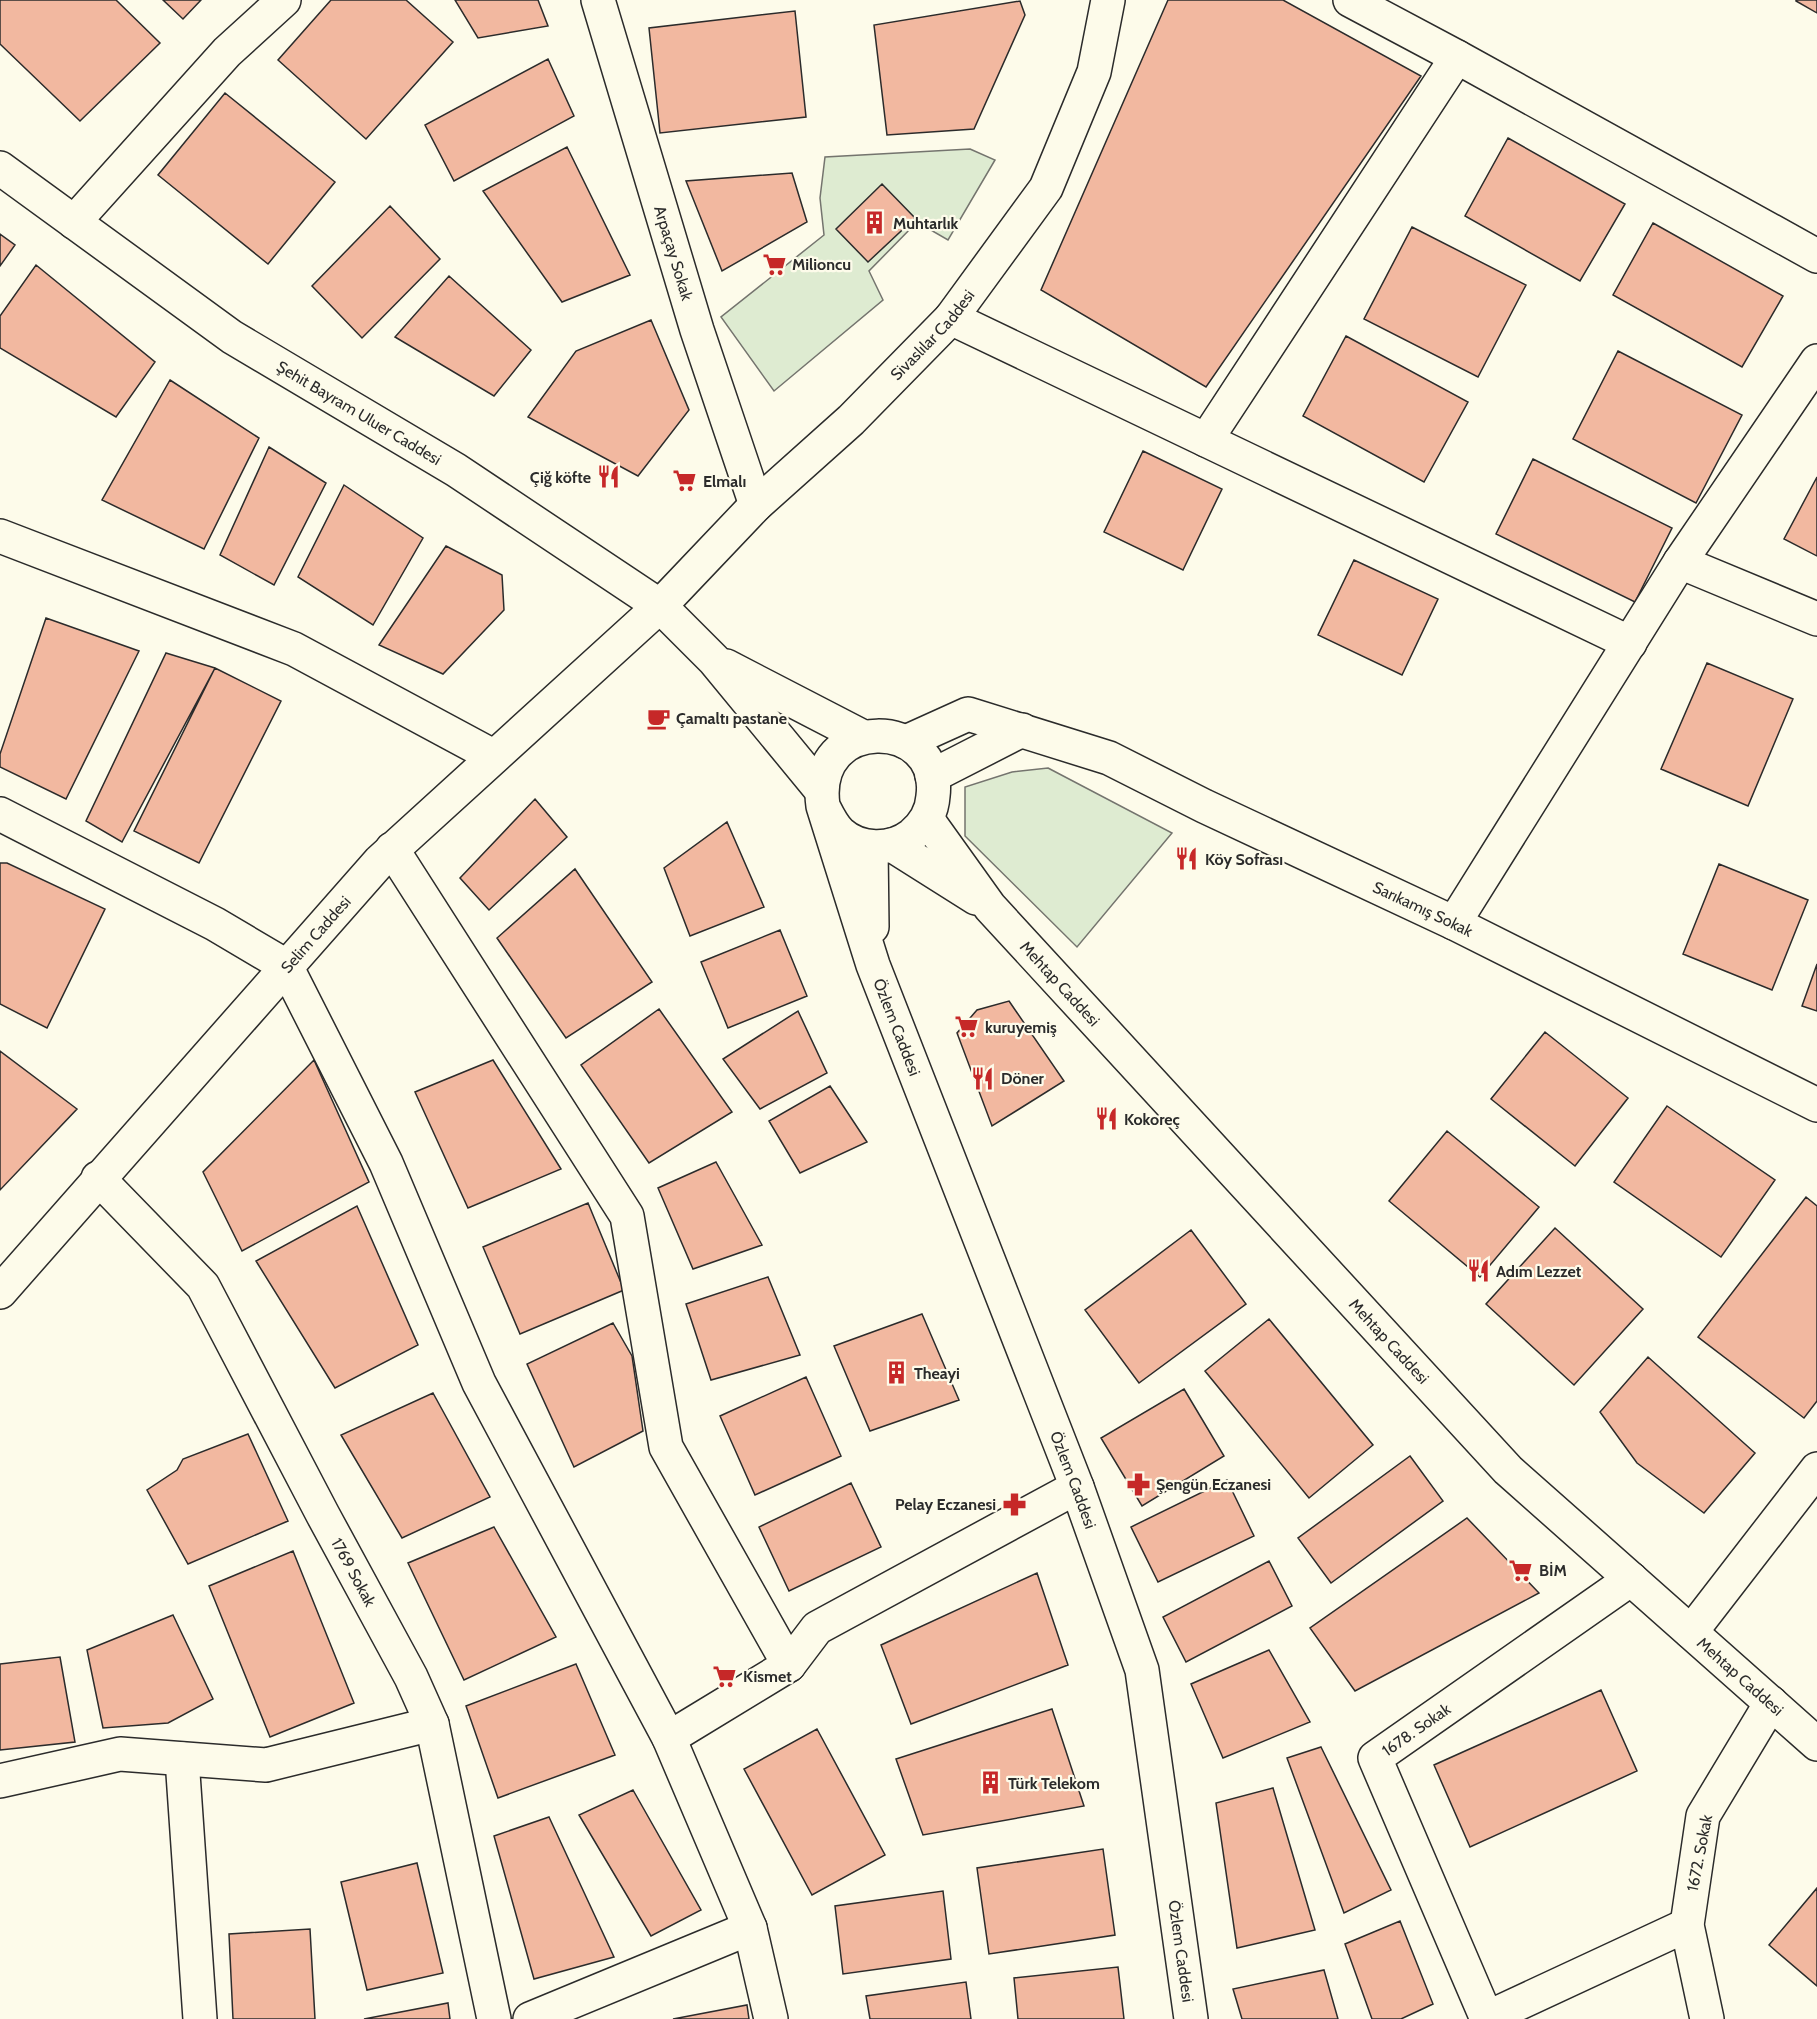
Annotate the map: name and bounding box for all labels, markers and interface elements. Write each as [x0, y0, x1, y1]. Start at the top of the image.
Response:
street label: Arpaçay Sokak [650, 203, 697, 303]
building icon: Muhtarlık [862, 210, 888, 236]
place label: Muhtarlık [893, 214, 958, 233]
supermarket icon: Milioncu [761, 251, 787, 277]
place label: Milioncu [792, 255, 851, 274]
street label: Sivaslılar Caddesi [887, 286, 978, 384]
street label: Şehit Bayram Uluer Caddesi [273, 357, 445, 469]
restaurant icon: Çiğ köfte [596, 464, 622, 490]
place label: Çiğ köfte [530, 468, 591, 487]
supermarket icon: Elmalı [672, 468, 698, 494]
place label: Elmalı [703, 472, 746, 491]
cafe icon: Çamaltı pastane [645, 705, 671, 731]
place label: Çamaltı pastane [676, 709, 787, 728]
restaurant icon: Köy Sofrası [1174, 846, 1200, 872]
place label: Köy Sofrası [1205, 850, 1283, 869]
street label: Sarıkamış Sokak [1370, 877, 1477, 941]
street label: Selim Caddesi [277, 892, 355, 977]
street label: Mehtap Caddesi [1016, 937, 1104, 1030]
street label: Özlem Caddesi [869, 976, 924, 1079]
supermarket icon: kuruyemiş [954, 1014, 980, 1040]
place label: kuruyemiş [985, 1018, 1057, 1037]
restaurant icon: Döner [970, 1065, 996, 1091]
place label: Döner [1001, 1069, 1045, 1088]
restaurant icon: Kokoreç [1093, 1106, 1119, 1132]
place label: Kokoreç [1124, 1110, 1180, 1129]
restaurant icon: Adım Lezzet [1465, 1258, 1491, 1284]
place label: Adım Lezzet [1496, 1262, 1582, 1281]
street label: Mehtap Caddesi [1345, 1295, 1433, 1388]
building icon: Theayi [883, 1360, 909, 1386]
place label: Theayi [914, 1364, 960, 1383]
street label: Özlem Caddesi [1046, 1428, 1100, 1531]
pharmacy icon: Şengün Eczanesi [1125, 1471, 1151, 1497]
place label: Şengün Eczanesi [1156, 1475, 1271, 1494]
pharmacy icon: Pelay Eczanesi [1001, 1491, 1027, 1517]
place label: Pelay Eczanesi [895, 1495, 996, 1514]
street label: 1769 Sokak [327, 1535, 380, 1610]
supermarket icon: BİM [1508, 1557, 1534, 1583]
place label: BİM [1539, 1561, 1567, 1580]
street label: Mehtap Caddesi [1693, 1633, 1787, 1720]
supermarket icon: Kismet [712, 1663, 738, 1689]
place label: Kismet [743, 1667, 792, 1686]
street label: 1678. Sokak [1378, 1699, 1455, 1760]
building icon: Türk Telekom [977, 1770, 1003, 1796]
place label: Türk Telekom [1008, 1774, 1100, 1793]
street label: 1672. Sokak [1683, 1812, 1716, 1893]
street label: Özlem Caddesi [1164, 1899, 1198, 2003]

